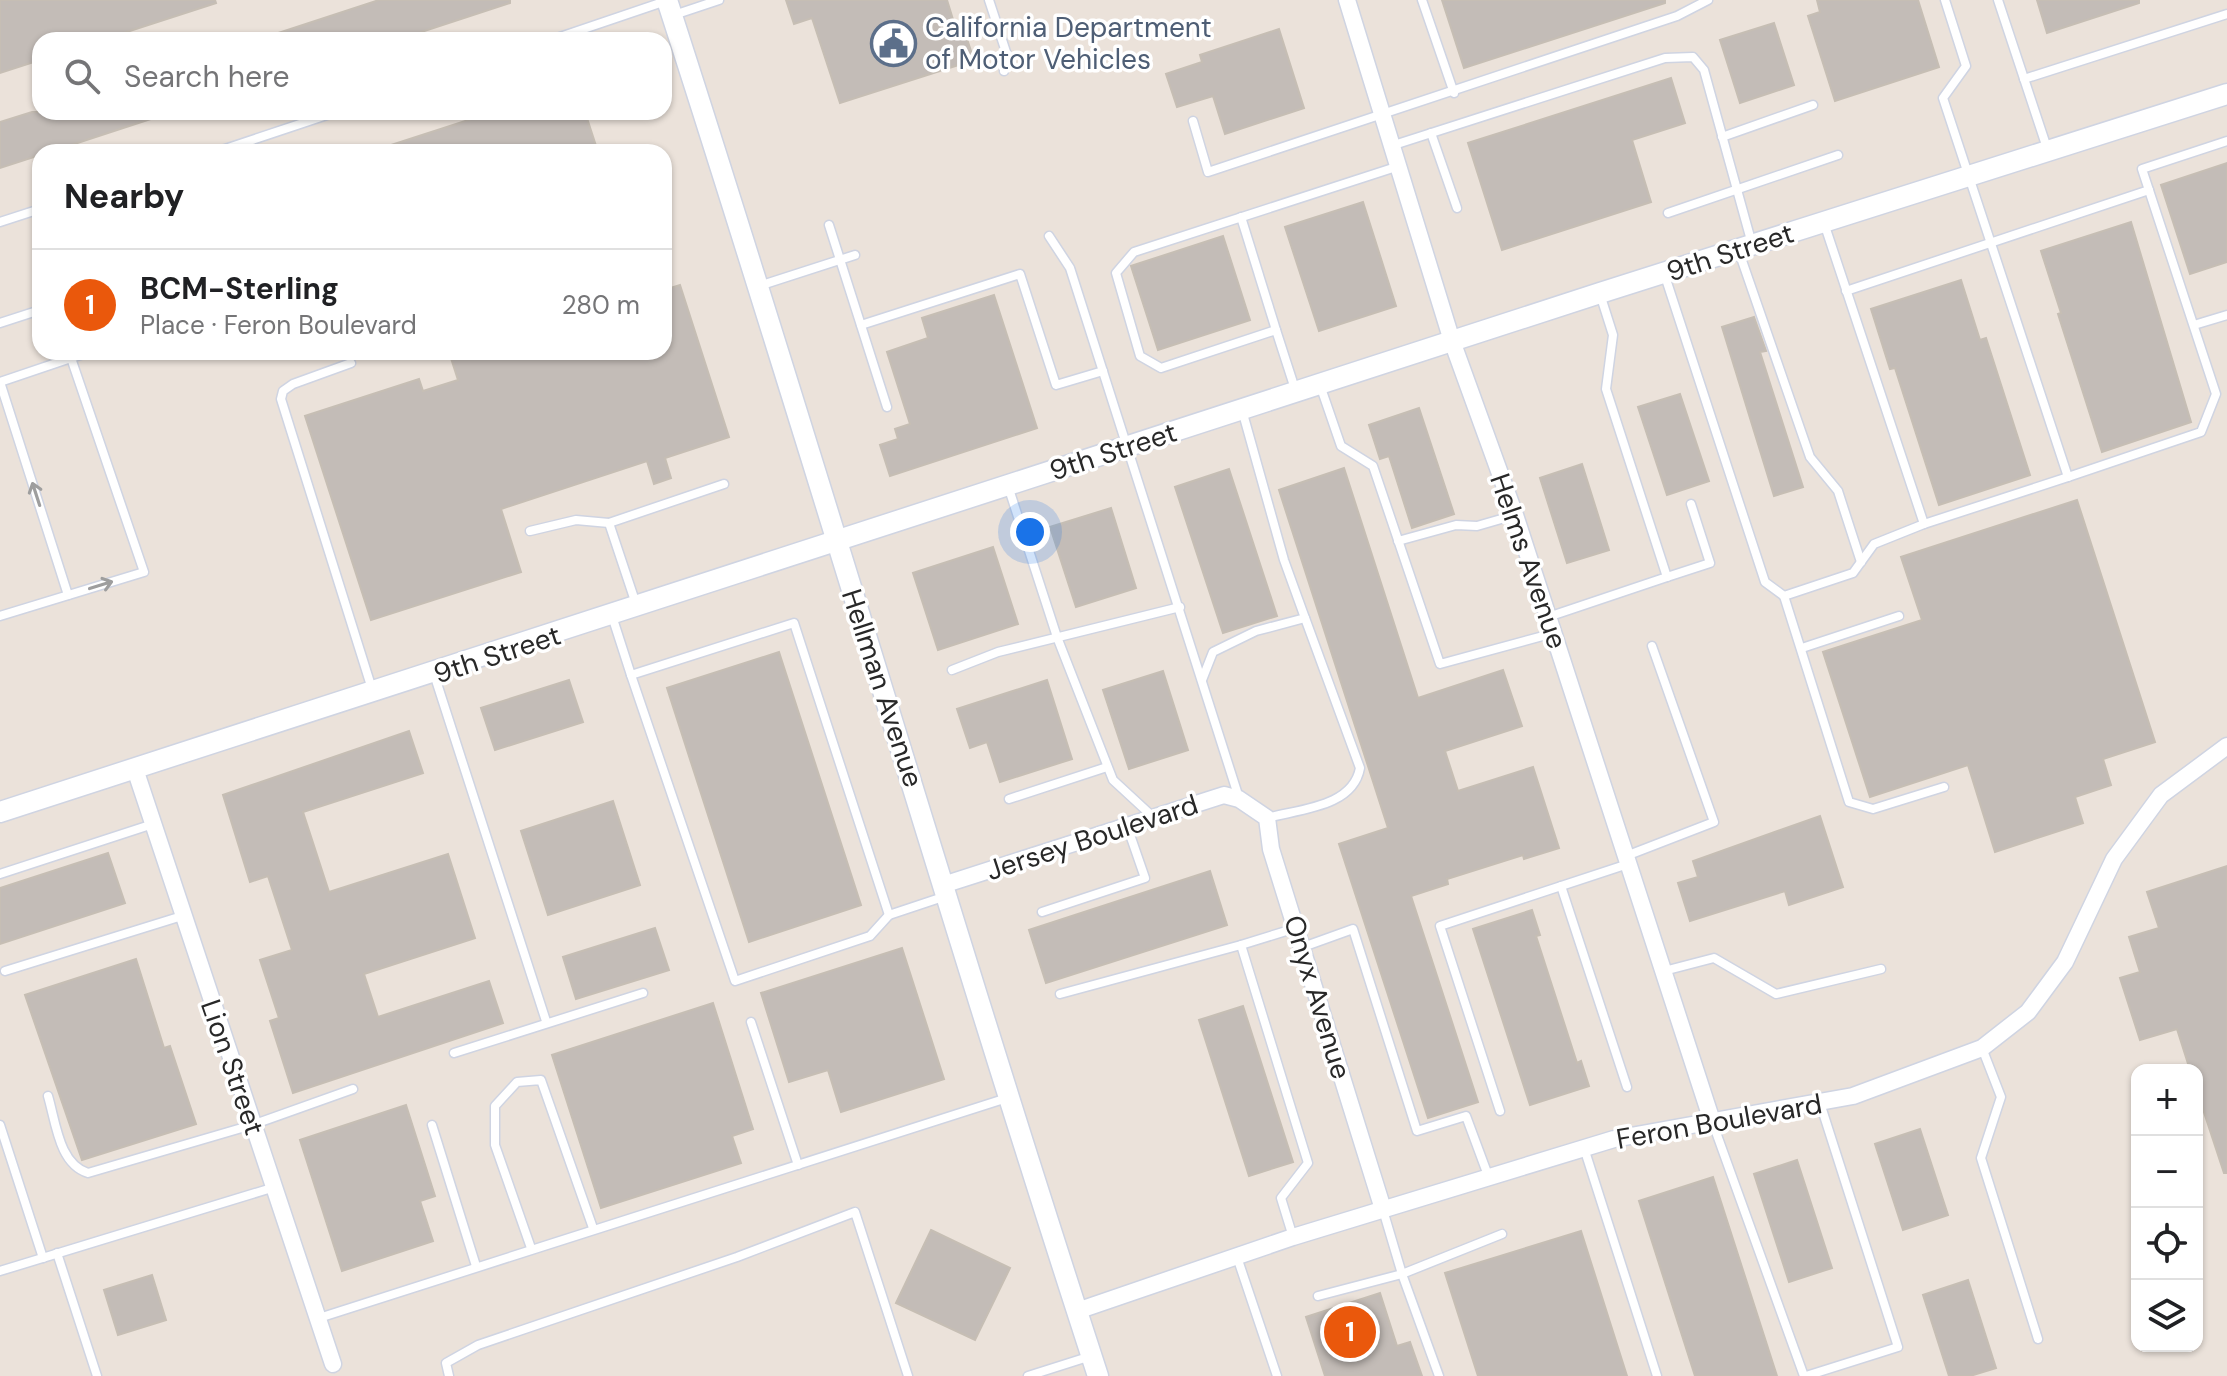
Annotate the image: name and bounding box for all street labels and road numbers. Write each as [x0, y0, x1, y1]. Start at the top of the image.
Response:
street label: 9th Street [1662, 215, 1798, 290]
street label: 9th Street [1045, 414, 1181, 489]
street label: Helms Avenue [1481, 469, 1576, 654]
street label: Hellman Avenue [833, 584, 932, 792]
street label: 9th Street [429, 617, 565, 692]
street label: Jersey Boulevard [982, 786, 1203, 889]
street label: Onyx Avenue [1275, 911, 1360, 1084]
street label: Lion Street [192, 995, 273, 1140]
street label: Feron Boulevard [1613, 1085, 1825, 1158]

